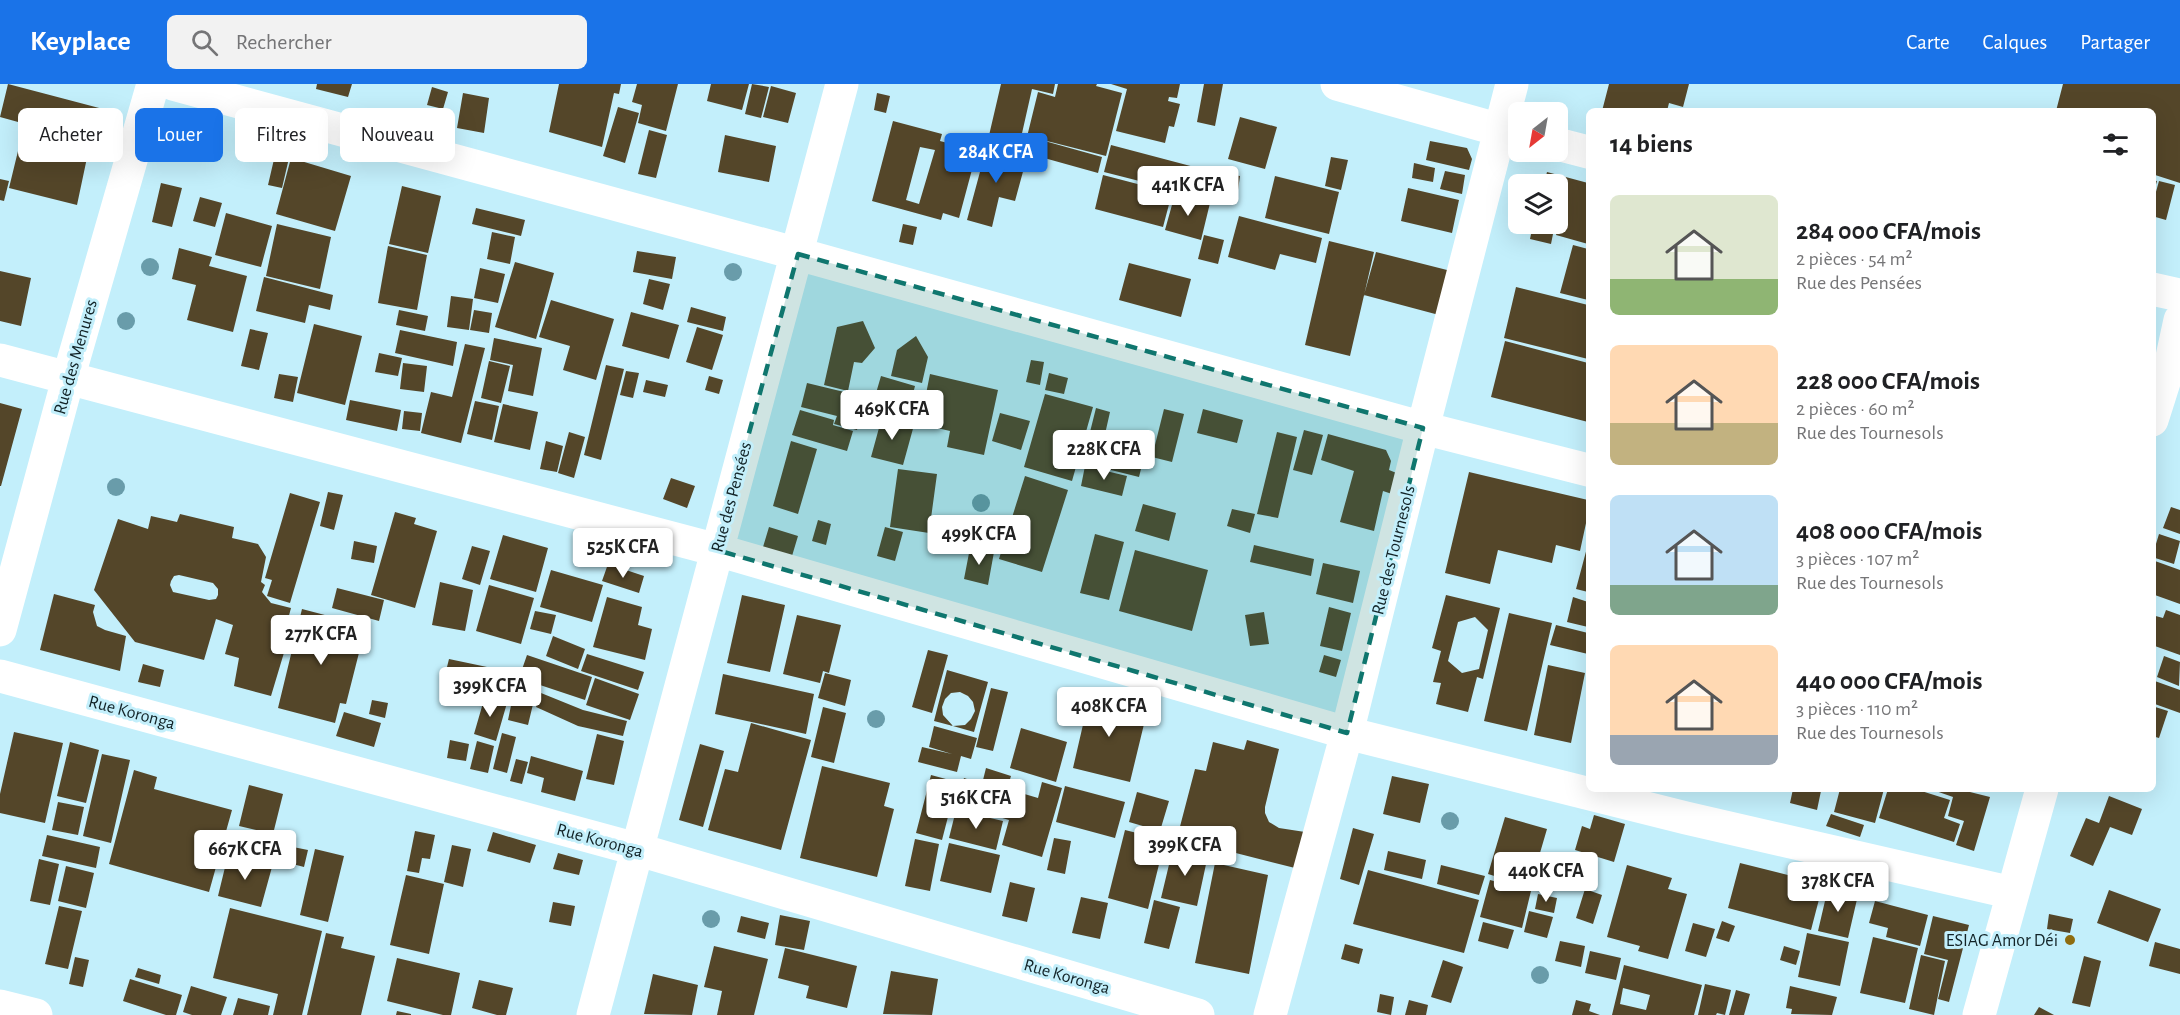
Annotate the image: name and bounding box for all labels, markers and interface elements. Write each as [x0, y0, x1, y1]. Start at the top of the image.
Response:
search box [167, 15, 587, 69]
icon: search [188, 26, 221, 59]
text: Keyplace [30, 28, 131, 56]
text: Rechercher [236, 31, 332, 53]
text: Carte [1906, 32, 1950, 53]
text: Calques [1983, 32, 2047, 53]
text: Partager [2080, 32, 2150, 53]
north arrow [1508, 102, 1568, 162]
map controls [1508, 102, 1568, 234]
chip: Acheter [18, 108, 123, 162]
chip: Louer [135, 108, 223, 162]
chip: Filtres [235, 108, 328, 162]
chip: Nouveau [340, 108, 455, 162]
icon: filters [2099, 128, 2132, 161]
text: 14 biens [1610, 131, 1693, 157]
pin: 284K CFA [934, 133, 1058, 184]
text: 284K CFA [959, 142, 1034, 162]
pin: 441K CFA [1126, 166, 1250, 217]
button: layers [1508, 174, 1568, 234]
text: 441K CFA [1152, 175, 1224, 195]
text: 284 000 CFA/mois [1796, 218, 1981, 244]
icon: home [1658, 219, 1730, 291]
text: 2 pièces · 54 m² [1796, 249, 1912, 269]
text: Rue des Pensées [1796, 273, 1922, 293]
street label: Rue des Menures [51, 298, 101, 417]
text: 228 000 CFA/mois [1796, 368, 1980, 394]
icon: home [1658, 369, 1730, 441]
pin: 469K CFA [830, 390, 954, 441]
text: 469K CFA [854, 399, 930, 419]
text: 2 pièces · 60 m² [1796, 399, 1914, 419]
text: Rue des Tournesols [1796, 423, 1944, 443]
pin: 228K CFA [1042, 430, 1166, 481]
text: 228K CFA [1067, 439, 1141, 459]
street label: Rue des Pensées [709, 440, 755, 554]
street label: Rue des Tournesols [1369, 484, 1419, 617]
pin: 499K CFA [917, 515, 1041, 566]
text: 408 000 CFA/mois [1796, 518, 1982, 544]
icon: home [1658, 519, 1730, 591]
text: 499K CFA [941, 524, 1017, 544]
pin: 525K CFA [561, 528, 685, 579]
text: 525K CFA [587, 537, 659, 557]
text: 3 pièces · 107 m² [1796, 549, 1919, 569]
text: Rue des Tournesols [1796, 573, 1944, 593]
pin: 277K CFA [259, 615, 383, 666]
text: 277K CFA [285, 624, 357, 644]
pin: 399K CFA [428, 667, 552, 718]
text: 440 000 CFA/mois [1796, 668, 1982, 694]
icon: home [1658, 669, 1730, 741]
text: 399K CFA [453, 676, 527, 696]
pin: 408K CFA [1047, 687, 1171, 738]
street label: Rue Koronga [87, 693, 177, 733]
text: 408K CFA [1071, 696, 1147, 716]
text: 3 pièces · 110 m² [1796, 699, 1918, 719]
text: Rue des Tournesols [1796, 723, 1944, 743]
pin: 516K CFA [914, 779, 1038, 830]
text: 516K CFA [940, 788, 1012, 808]
street label: Rue Koronga [555, 821, 645, 861]
pin: 399K CFA [1123, 826, 1247, 877]
pin: 667K CFA [183, 830, 307, 881]
text: 399K CFA [1148, 835, 1222, 855]
text: 667K CFA [208, 839, 282, 859]
pin: 440K CFA [1484, 852, 1608, 903]
text: 440K CFA [1508, 861, 1584, 881]
pin: 378K CFA [1776, 862, 1900, 913]
text: 378K CFA [1802, 871, 1874, 891]
place label: ESIAG Amor Déi [1946, 932, 2058, 950]
marker: ESIAG Amor Déi [2063, 933, 2077, 947]
street label: Rue Koronga [1022, 956, 1112, 998]

